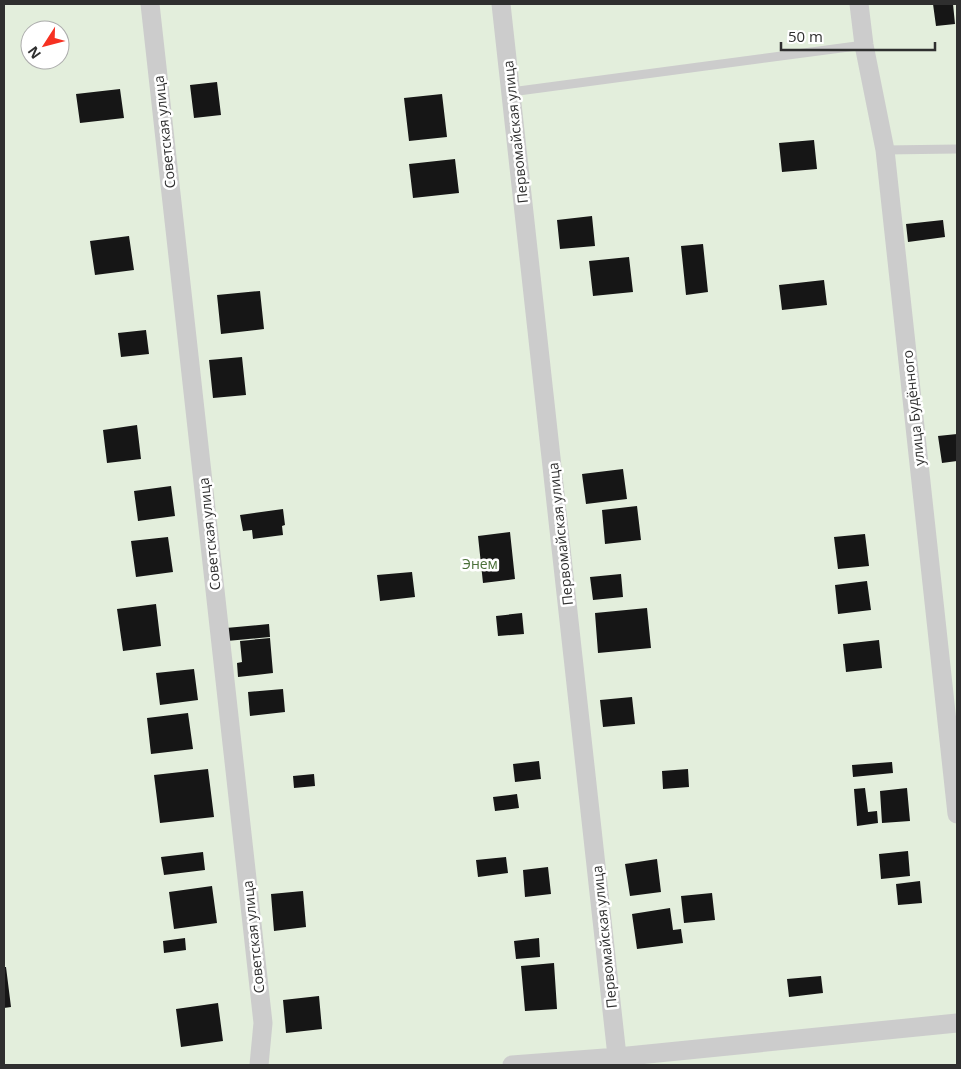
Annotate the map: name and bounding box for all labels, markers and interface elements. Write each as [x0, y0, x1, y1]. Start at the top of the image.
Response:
north arrow [20, 20, 70, 70]
scale bar [781, 20, 935, 52]
text: 50 m [788, 26, 823, 46]
text: N [23, 43, 45, 63]
street label: Первомайская улица [498, 60, 532, 204]
street label: Советская улица [149, 75, 179, 189]
street label: улица Будённого [897, 349, 929, 467]
street label: Первомайская улица [543, 462, 577, 606]
street label: Советская улица [194, 477, 224, 591]
park label: Энем [462, 554, 498, 573]
street label: Первомайская улица [587, 865, 621, 1009]
street label: Советская улица [238, 880, 268, 994]

